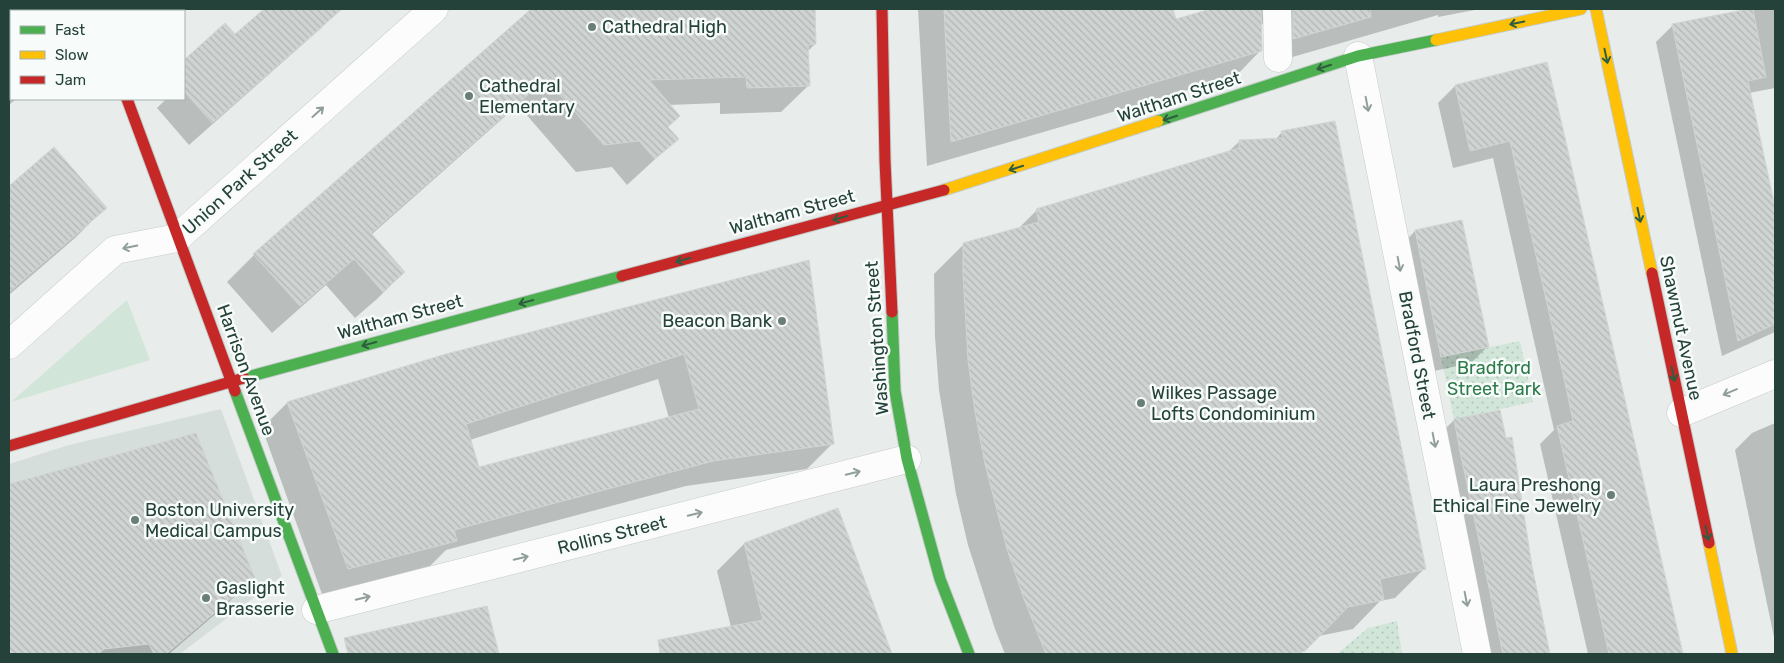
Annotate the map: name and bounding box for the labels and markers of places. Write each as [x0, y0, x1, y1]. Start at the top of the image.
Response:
place label: Cathedral High [602, 16, 727, 38]
marker: Cathedral High [586, 21, 598, 33]
place label: Cathedral Elementary [479, 75, 575, 118]
marker: Cathedral Elementary [463, 90, 475, 102]
place label: Beacon Bank [662, 310, 773, 332]
marker: Beacon Bank [776, 315, 788, 327]
place label: Wilkes Passage Lofts Condominium [1151, 382, 1315, 425]
marker: Wilkes Passage Lofts Condominium [1135, 397, 1147, 409]
place label: Laura Preshong Ethical Fine Jewelry [1432, 474, 1601, 517]
marker: Laura Preshong Ethical Fine Jewelry [1605, 489, 1617, 501]
place label: Boston University Medical Campus [145, 499, 294, 542]
marker: Boston University Medical Campus [129, 514, 141, 526]
place label: Gaslight Brasserie [216, 577, 294, 620]
marker: Gaslight Brasserie [200, 592, 212, 604]

